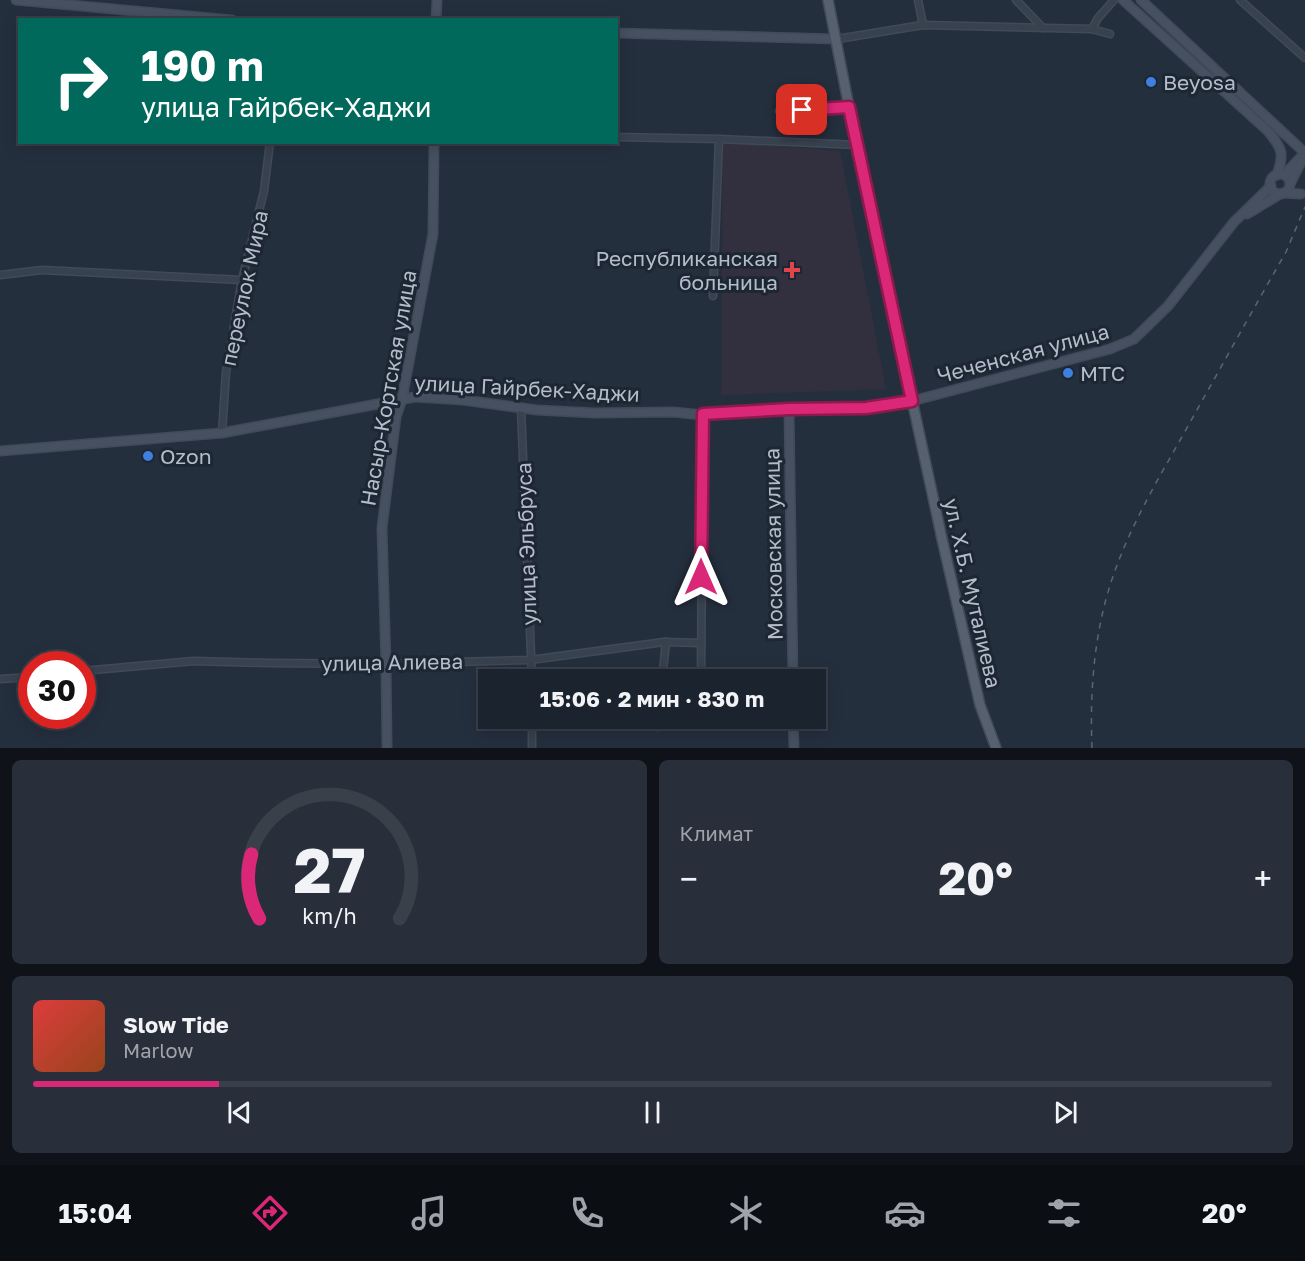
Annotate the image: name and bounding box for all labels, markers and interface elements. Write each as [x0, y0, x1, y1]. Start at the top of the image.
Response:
text: 190 m [141, 40, 264, 90]
icon: right [42, 42, 120, 120]
place label: Beyosa [1163, 69, 1236, 95]
marker: Beyosa [1144, 75, 1158, 89]
pin [776, 84, 827, 135]
text: улица Гайрбек-Хаджи [141, 91, 432, 123]
icon: arrive [785, 93, 818, 126]
street label: переулок Мира [215, 208, 273, 368]
place label: Республиканская больница [595, 245, 778, 295]
marker: Республиканская больница [783, 261, 801, 279]
street label: Насыр-Кортская улица [354, 268, 422, 508]
street label: Чеченская улица [934, 318, 1112, 388]
place label: МТС [1080, 360, 1125, 386]
marker: МТС [1061, 366, 1075, 380]
street label: улица Гайрбек-Хаджи [413, 369, 641, 407]
place label: Ozon [160, 443, 212, 469]
street label: Московская улица [758, 448, 788, 640]
marker: Ozon [141, 449, 155, 463]
street label: улица Эльбруса [510, 462, 542, 626]
street label: ул. Х.Б. Муталиева [939, 496, 1007, 690]
position arrow [669, 545, 733, 609]
street label: улица Алиева [321, 648, 463, 676]
speed limit sign: 30 [18, 651, 96, 729]
text: 15:06 · 2 мин · 830 m [540, 685, 764, 712]
text: Климат [680, 821, 753, 845]
text: 27 [293, 832, 365, 907]
text: 20° [939, 851, 1013, 905]
text: − [680, 859, 698, 898]
text: + [1254, 859, 1272, 898]
text: km/h [302, 903, 357, 929]
text: Slow Tide [123, 1011, 229, 1038]
text: Marlow [123, 1038, 194, 1062]
icon: previous [223, 1096, 256, 1129]
icon: pause [636, 1096, 669, 1129]
icon: next [1049, 1096, 1082, 1129]
icon: directions [249, 1192, 291, 1234]
icon: music [408, 1192, 450, 1234]
icon: phone [566, 1192, 608, 1234]
icon: climate [725, 1192, 767, 1234]
icon: car [884, 1192, 926, 1234]
icon: filters [1043, 1192, 1085, 1234]
text: 15:04 [58, 1197, 132, 1229]
text: 20° [1202, 1197, 1246, 1229]

